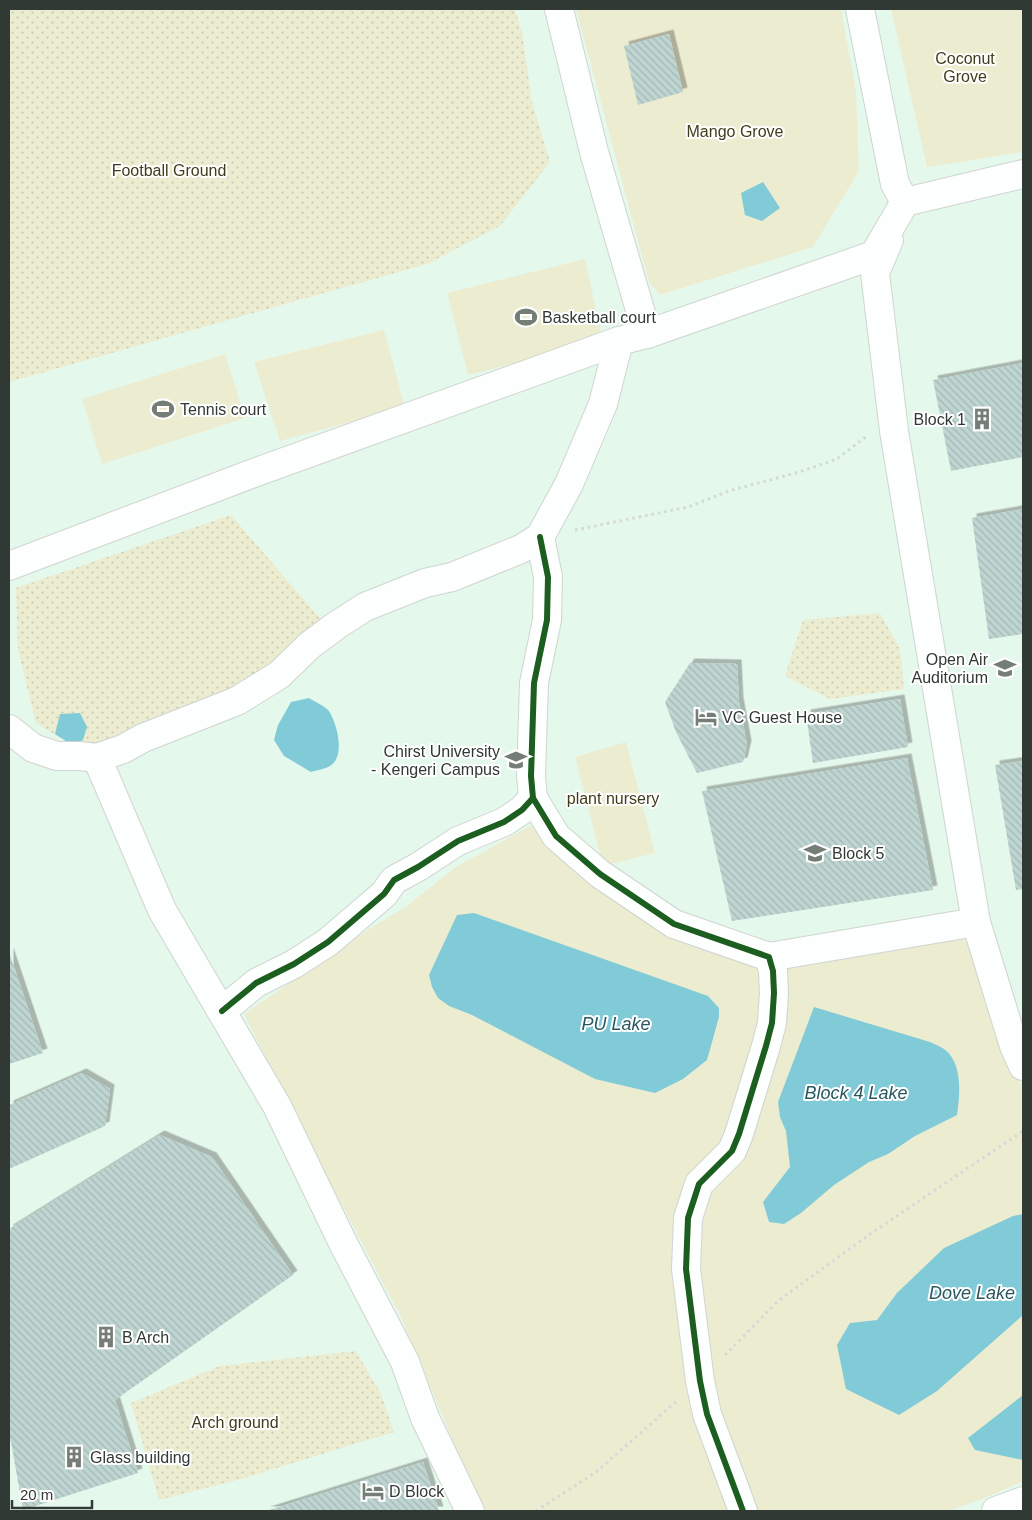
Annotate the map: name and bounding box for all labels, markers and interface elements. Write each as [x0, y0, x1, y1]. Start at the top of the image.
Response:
park label: Coconut Grove [935, 50, 995, 85]
park label: Mango Grove [687, 123, 784, 140]
park label: Football Ground [112, 162, 226, 179]
sports icon: Basketball court [513, 304, 539, 330]
place label: Basketball court [542, 309, 656, 326]
sports icon: Tennis court [150, 396, 176, 422]
place label: Tennis court [180, 401, 267, 418]
building icon: Block 1 [969, 406, 995, 432]
place label: Block 1 [914, 411, 966, 428]
place label: Open Air Auditorium [912, 651, 989, 686]
school or university icon: Open Air Auditorium [992, 655, 1018, 681]
hotel icon: VC Guest House [693, 704, 719, 730]
place label: VC Guest House [722, 709, 842, 726]
place label: Chirst University - Kengeri Campus [371, 743, 500, 778]
school or university icon: Chirst University - Kengeri Campus [503, 747, 529, 773]
park label: plant nursery [567, 790, 659, 807]
school or university icon: Block 5 [802, 840, 828, 866]
place label: Block 5 [832, 845, 885, 862]
water label: PU Lake [581, 1014, 651, 1034]
water label: Block 4 Lake [804, 1083, 908, 1103]
water label: Dove Lake [929, 1283, 1015, 1303]
building icon: B Arch [93, 1324, 119, 1350]
place label: B Arch [122, 1329, 169, 1346]
park label: Arch ground [191, 1414, 279, 1431]
building icon: Glass building [61, 1444, 87, 1470]
place label: Glass building [90, 1449, 191, 1466]
scale bar [12, 1478, 92, 1510]
hotel icon: D Block [360, 1478, 386, 1504]
place label: D Block [389, 1483, 445, 1500]
text: 20 m [20, 1486, 53, 1503]

